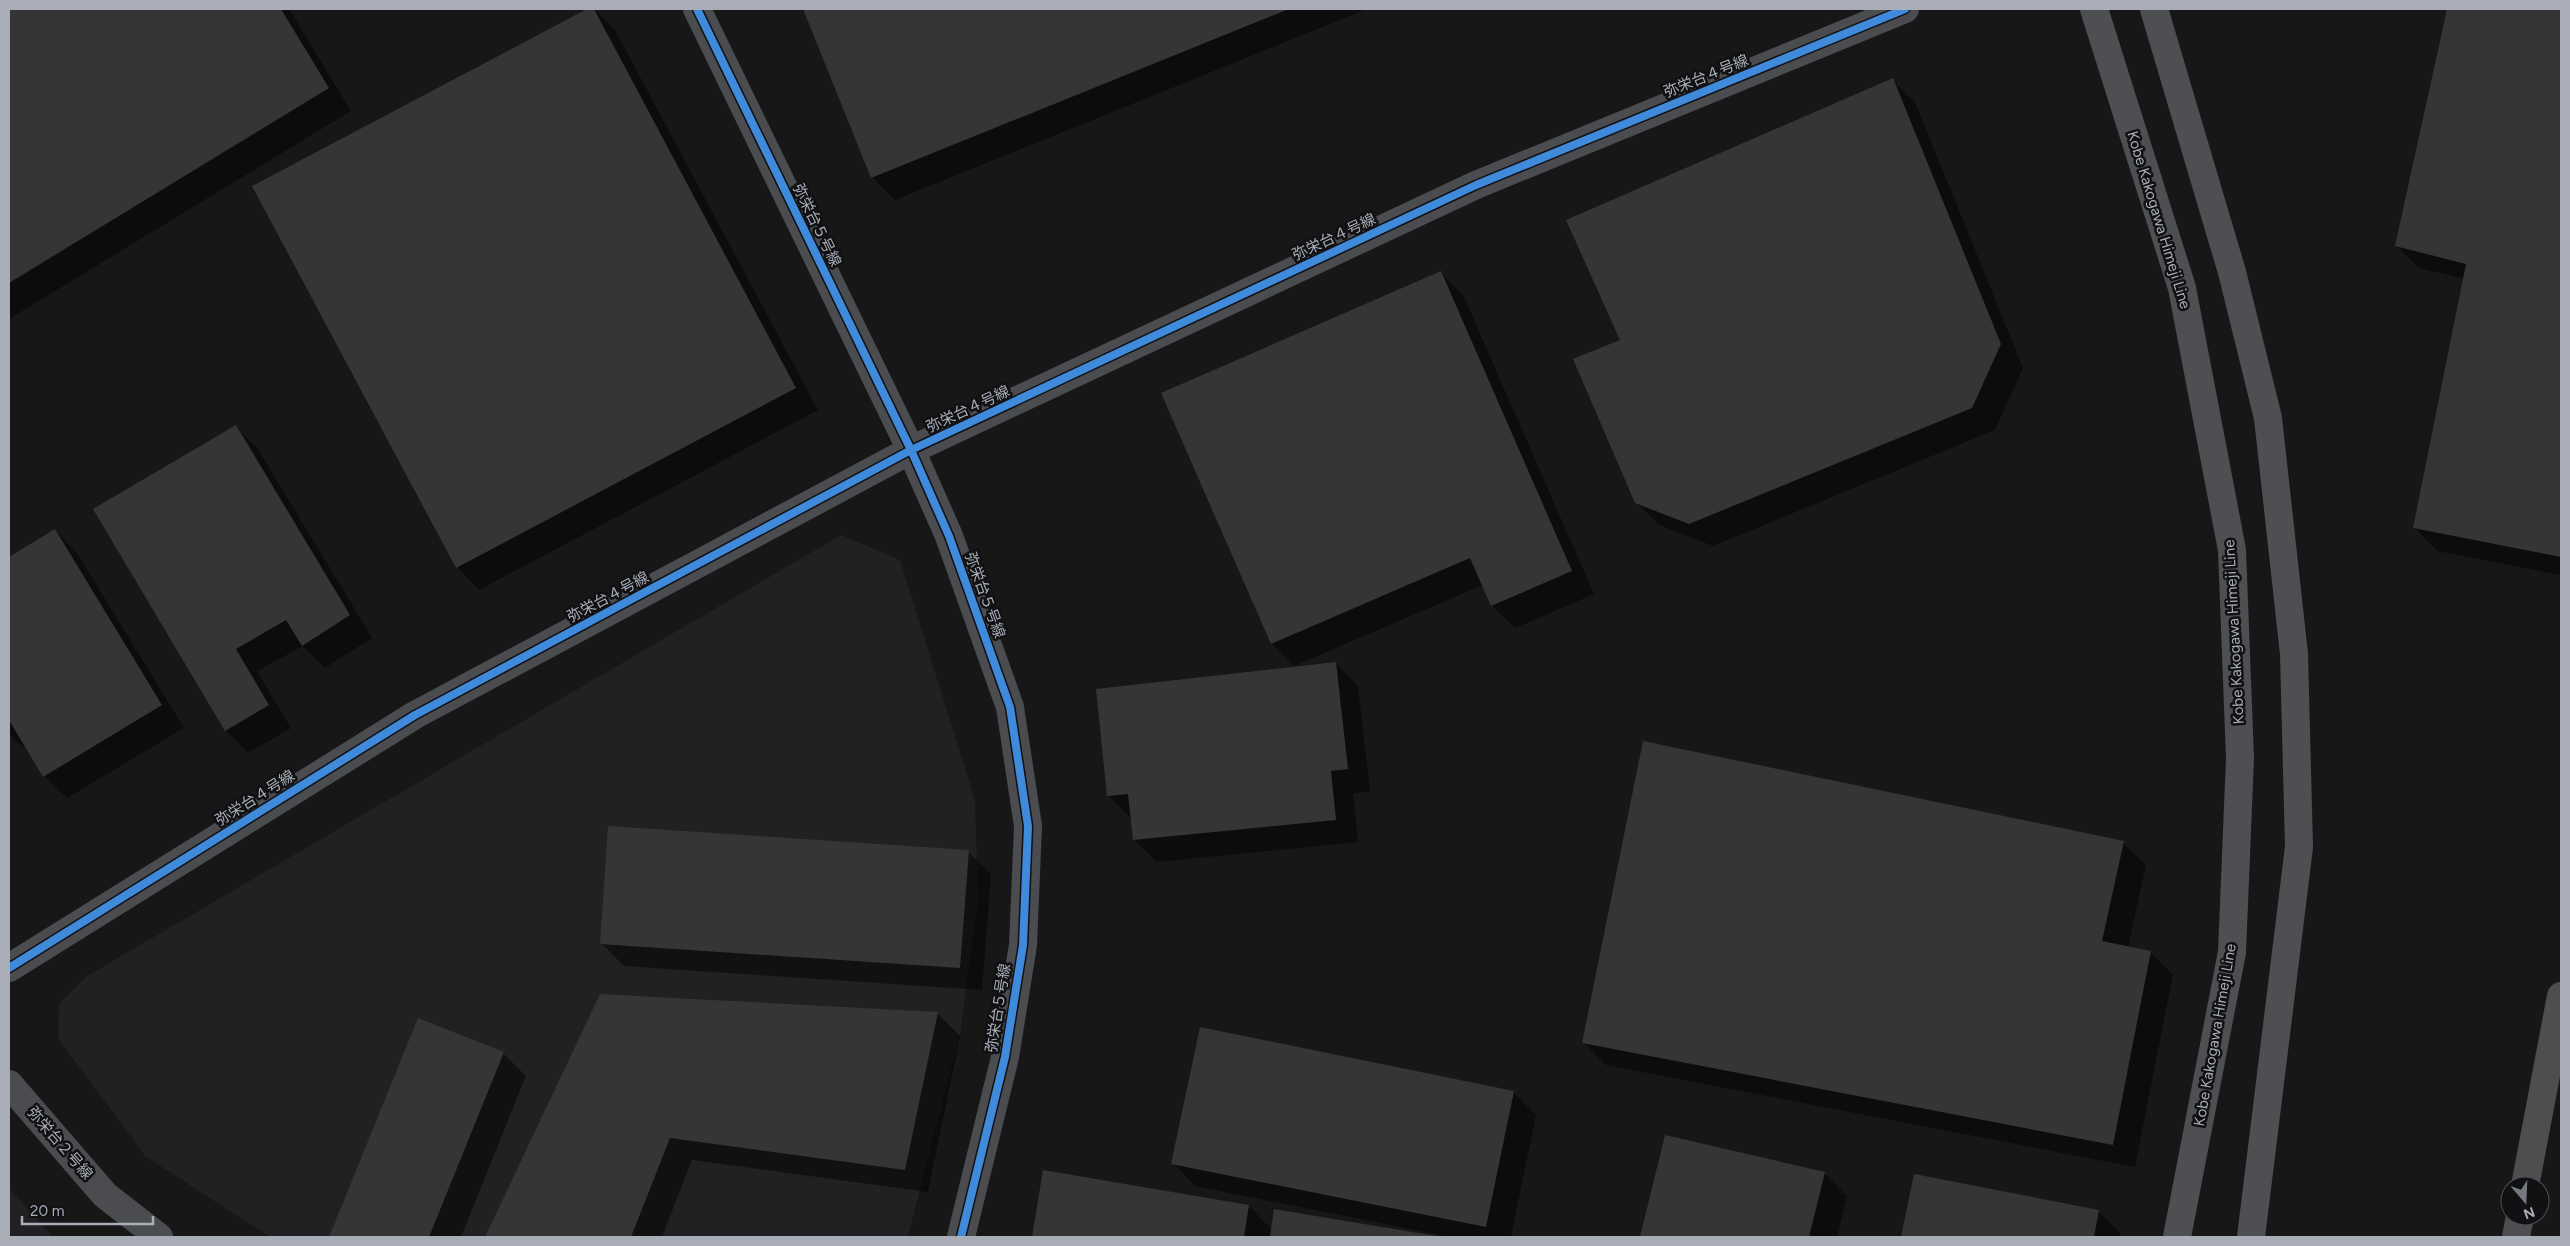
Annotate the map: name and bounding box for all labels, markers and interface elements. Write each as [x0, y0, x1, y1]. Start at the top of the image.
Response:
street label: 弥栄台４号線 [1661, 51, 1751, 101]
street label: Kobe Kakogawa Himeji Line [2123, 129, 2195, 311]
street label: 弥栄台５号線 [789, 181, 845, 269]
street label: 弥栄台４号線 [1289, 210, 1379, 264]
street label: 弥栄台４号線 [923, 382, 1013, 436]
street label: Kobe Kakogawa Himeji Line [2220, 539, 2248, 725]
street label: 弥栄台５号線 [961, 550, 1009, 640]
street label: 弥栄台４号線 [564, 568, 652, 626]
street label: 弥栄台４号線 [212, 767, 298, 829]
street label: Kobe Kakogawa Himeji Line [2190, 942, 2240, 1128]
street label: 弥栄台５号線 [982, 962, 1014, 1054]
street label: 弥栄台２号線 [24, 1103, 96, 1183]
north arrow [2500, 1176, 2550, 1226]
scale bar [22, 1194, 154, 1226]
text: 20 m [30, 1202, 64, 1220]
text: N [2521, 1203, 2537, 1223]

